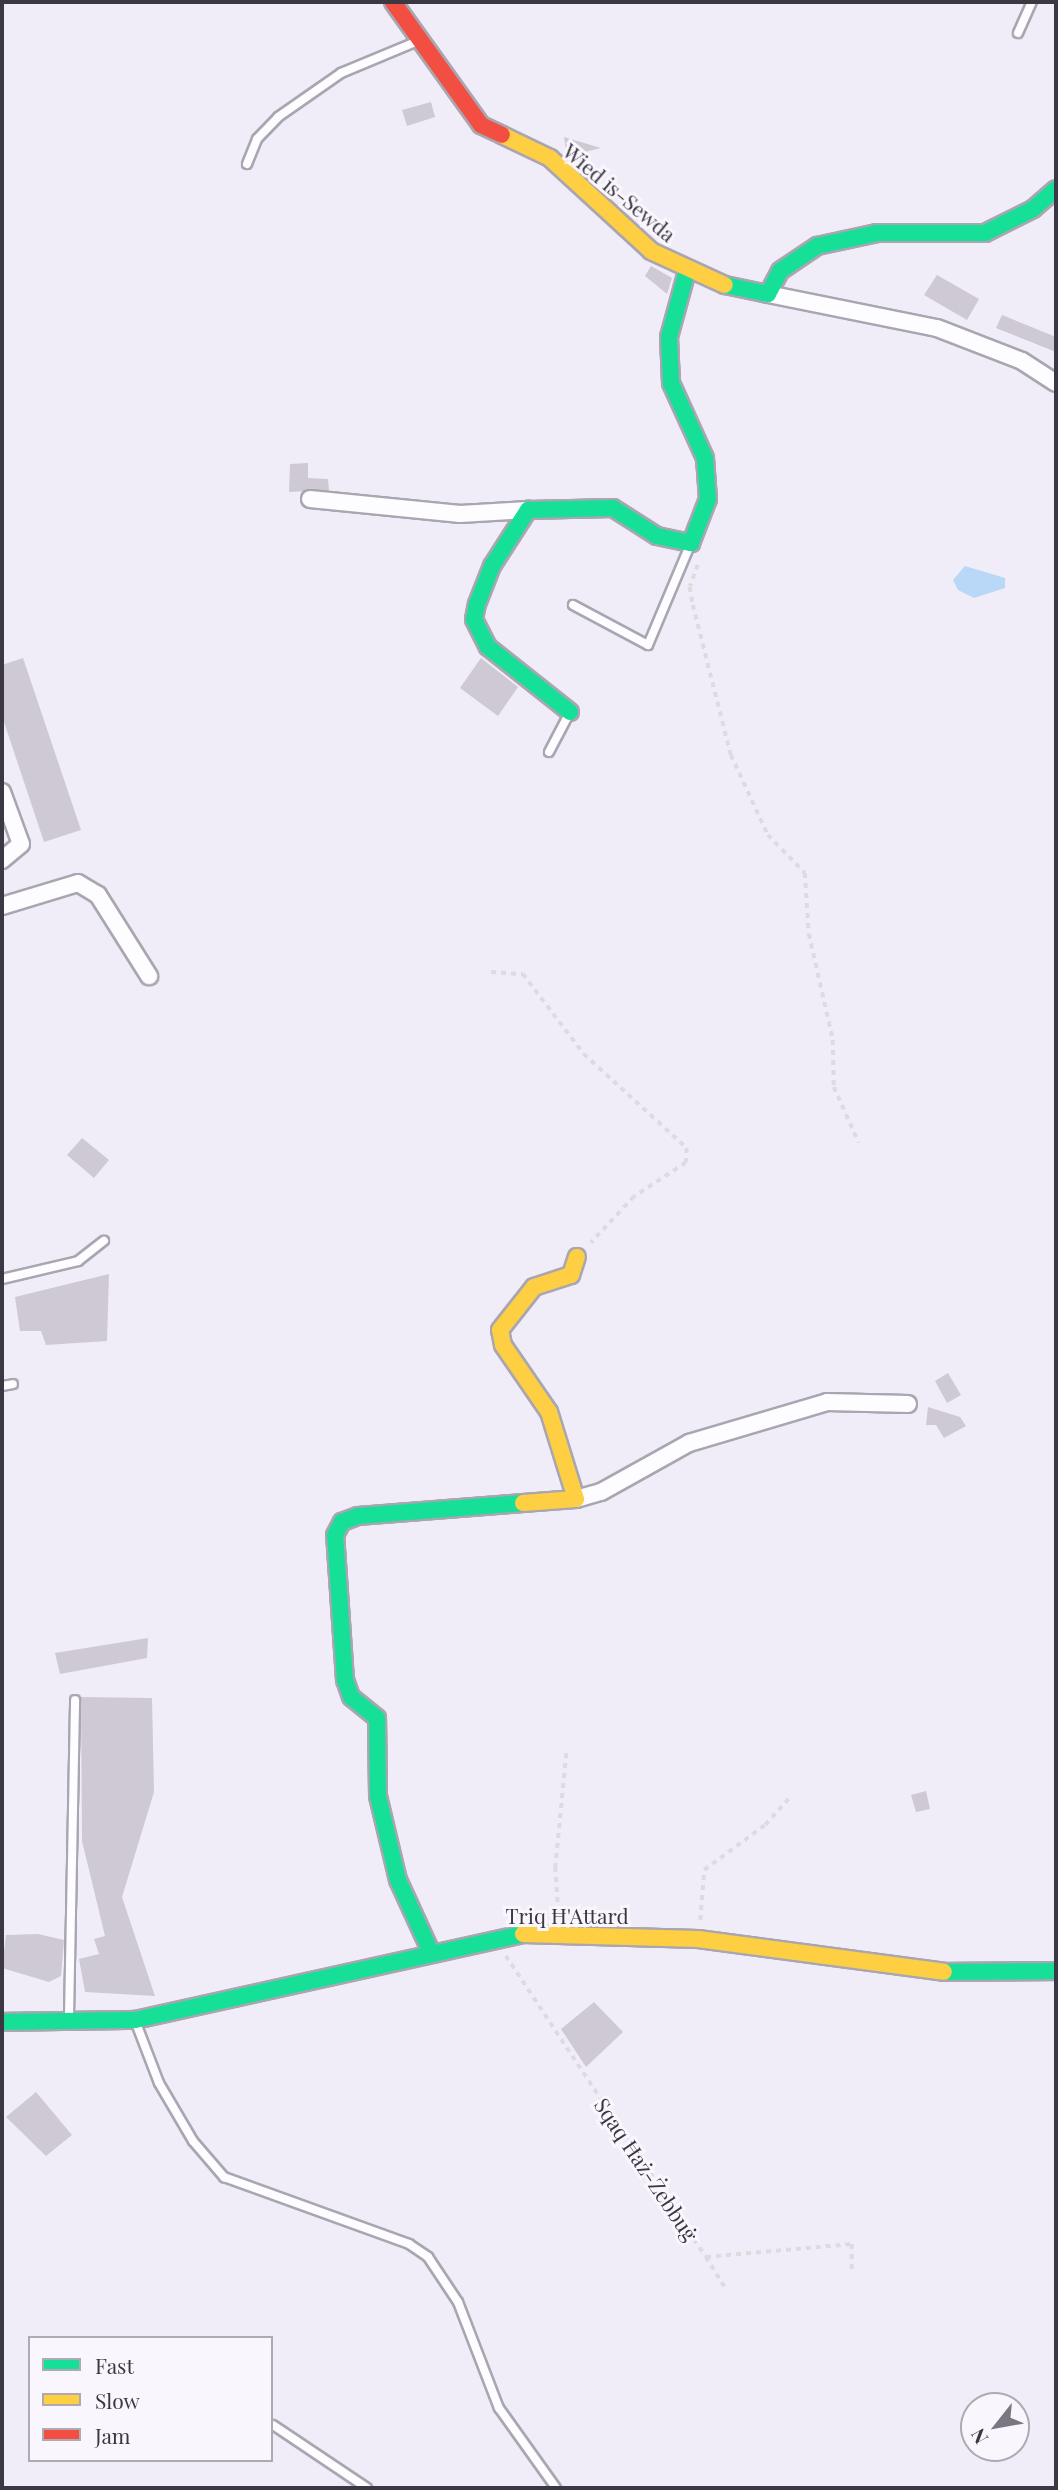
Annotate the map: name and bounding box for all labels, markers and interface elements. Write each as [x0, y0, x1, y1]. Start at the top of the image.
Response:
street label: Wied is-Sewda [559, 138, 681, 246]
street label: Triq Ħ'Attard [505, 1902, 629, 1928]
street label: Sqaq Ħaż-Żebbuġ [590, 2093, 704, 2245]
legend [28, 2336, 273, 2462]
text: Fast [95, 2351, 134, 2379]
text: Slow [95, 2386, 140, 2414]
north arrow [960, 2392, 1030, 2462]
text: Jam [95, 2421, 131, 2449]
text: N [964, 2424, 993, 2449]

